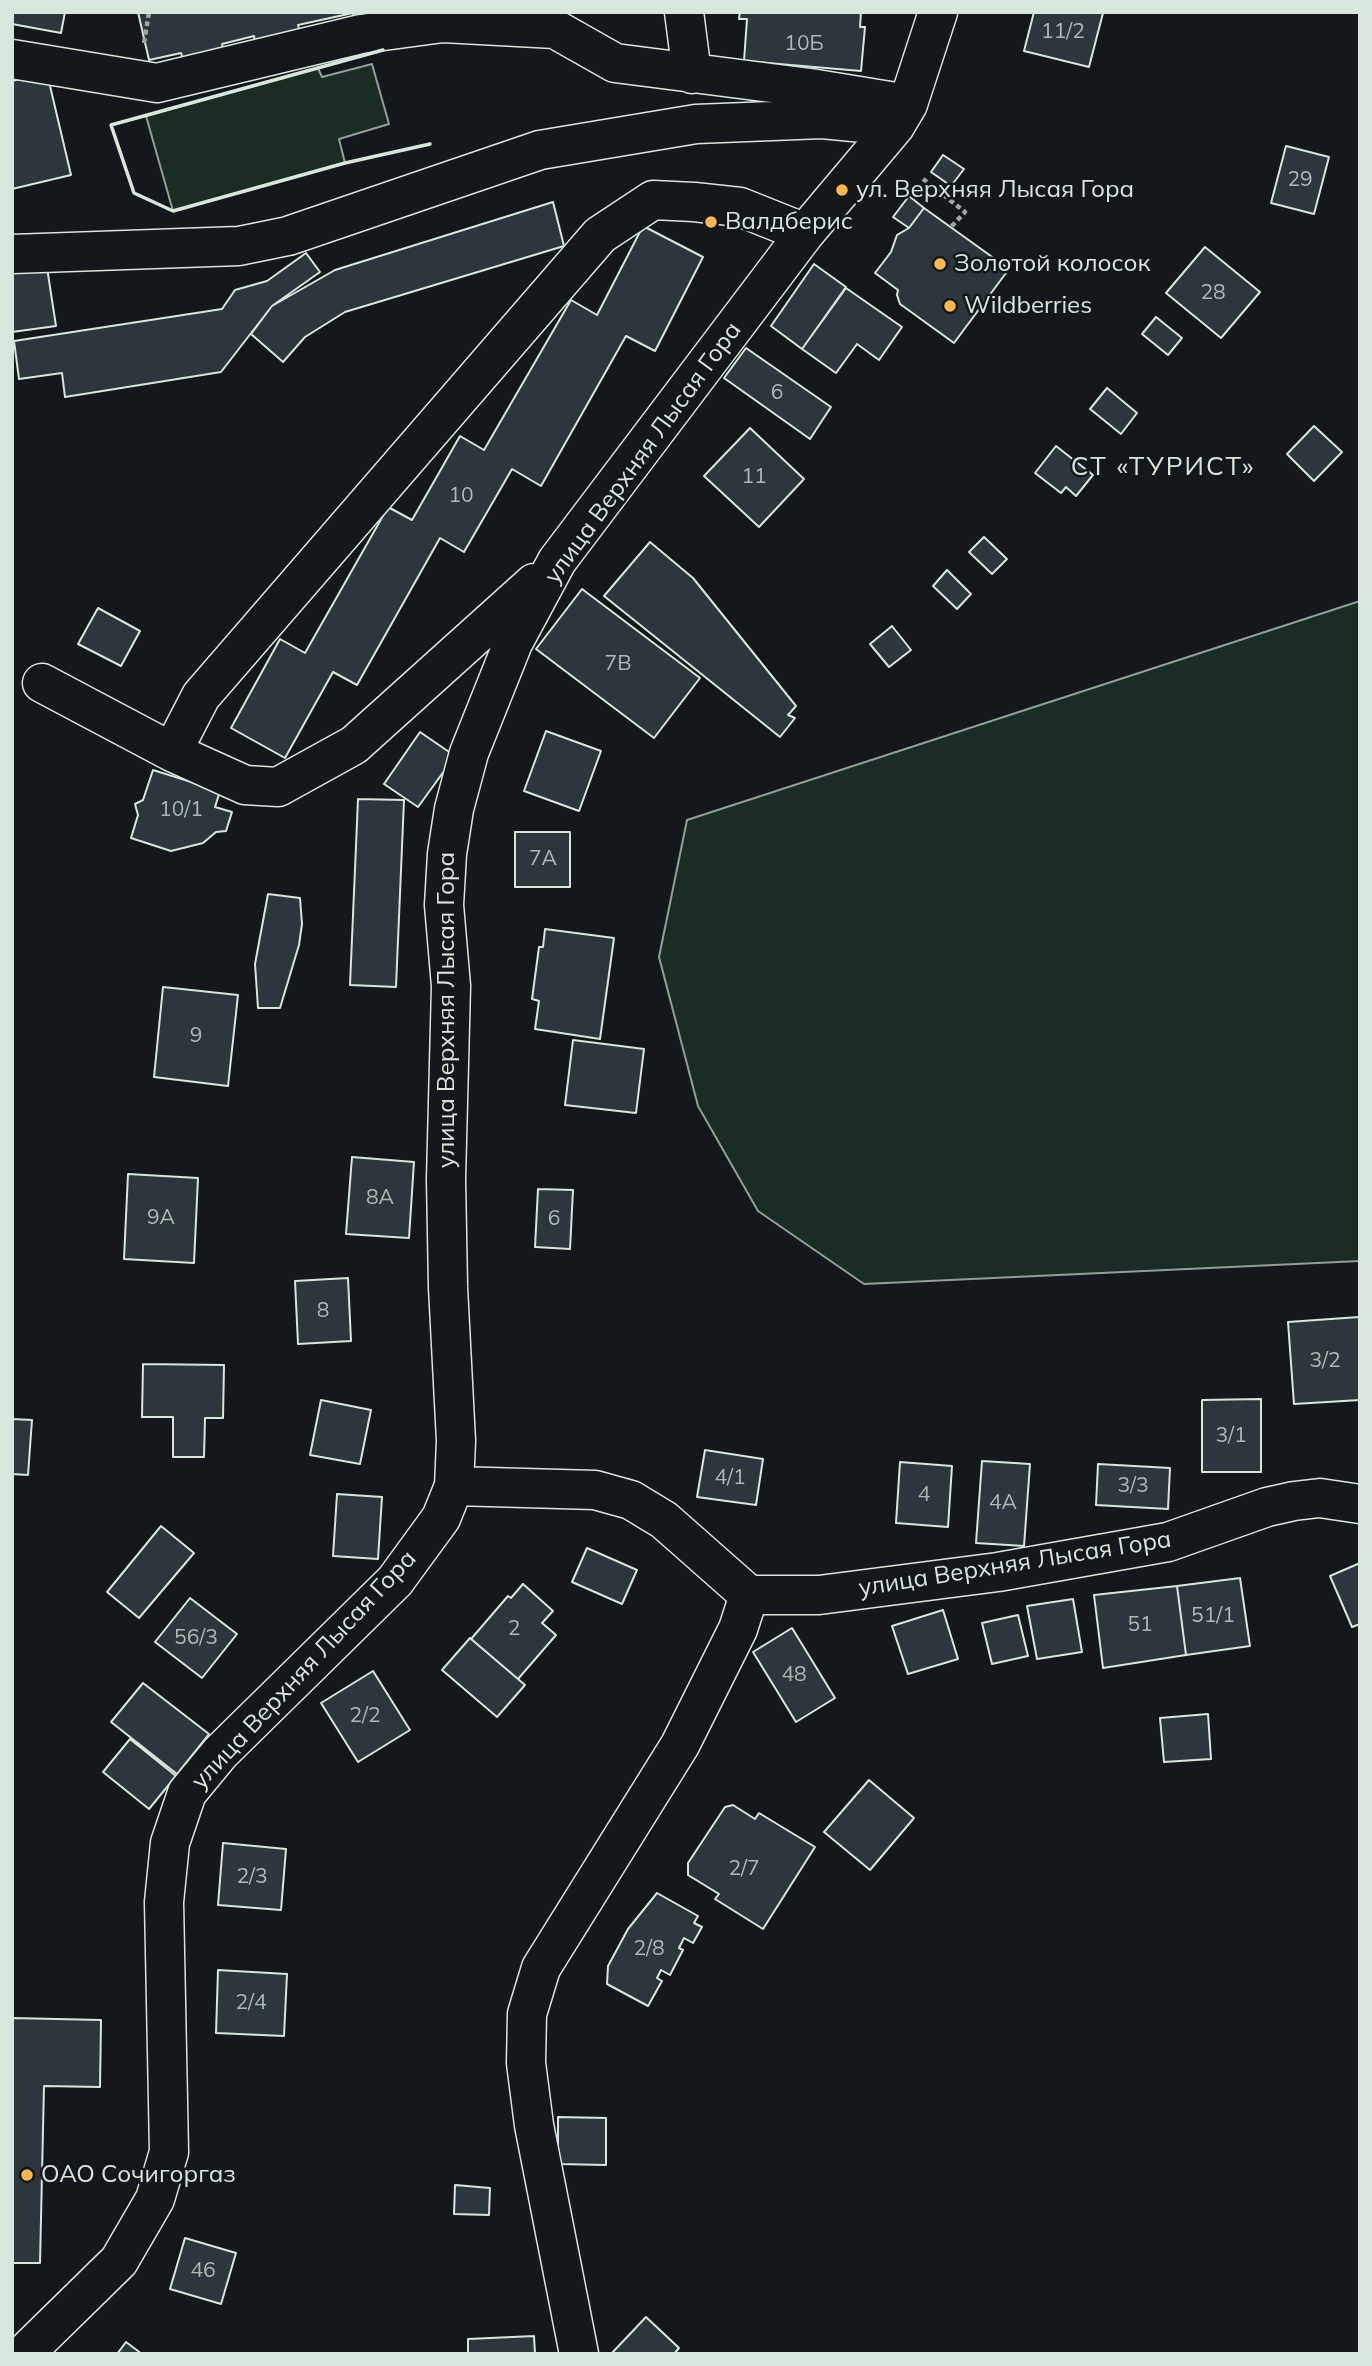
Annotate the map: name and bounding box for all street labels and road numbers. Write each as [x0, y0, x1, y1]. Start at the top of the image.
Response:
street label: улица Верхняя Лысая Гора [538, 317, 748, 589]
street label: улица Верхняя Лысая Гора [433, 852, 461, 1168]
street label: улица Верхняя Лысая Гора [857, 1525, 1173, 1603]
street label: улица Верхняя Лысая Гора [186, 1545, 422, 1795]

